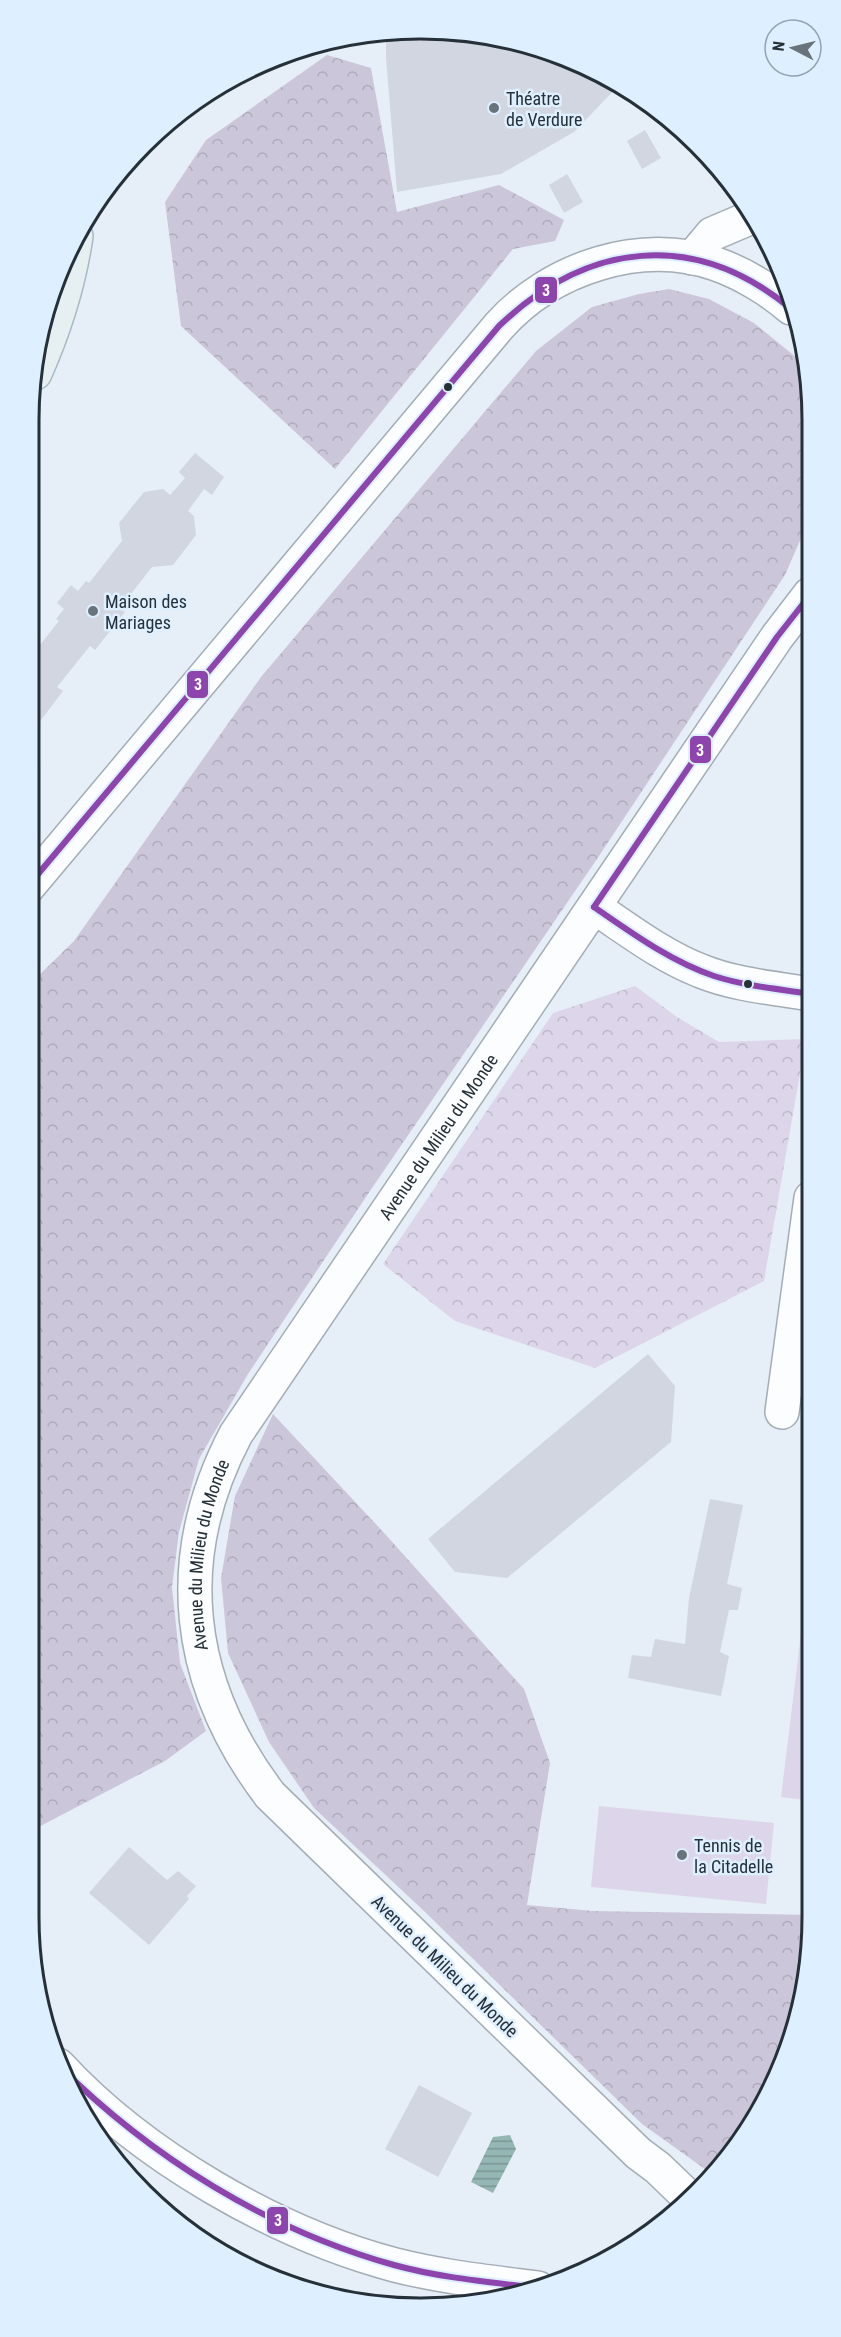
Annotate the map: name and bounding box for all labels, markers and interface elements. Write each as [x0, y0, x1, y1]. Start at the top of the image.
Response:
north arrow [763, 18, 823, 78]
text: N [769, 40, 789, 52]
place label: Théatre de Verdure [506, 88, 582, 130]
marker: Théatre de Verdure [487, 101, 501, 115]
line badge: 3 [534, 276, 558, 304]
text: 3 [542, 281, 550, 300]
unlabelled marker [442, 381, 454, 393]
place label: Maison des Mariages [105, 591, 187, 633]
marker: Maison des Mariages [86, 604, 100, 618]
line badge: 3 [186, 670, 209, 699]
text: 3 [194, 675, 202, 694]
line badge: 3 [689, 735, 712, 764]
text: 3 [696, 741, 704, 760]
unlabelled marker [742, 978, 754, 990]
street label: Avenue du Milieu du Monde [374, 1050, 502, 1223]
street label: Avenue du Milieu du Monde [184, 1456, 233, 1653]
place label: Tennis de la Citadelle [694, 1835, 773, 1877]
marker: Tennis de la Citadelle [675, 1848, 689, 1862]
street label: Avenue du Milieu du Monde [367, 1891, 523, 2041]
line badge: 3 [266, 2206, 289, 2235]
text: 3 [274, 2211, 282, 2230]

